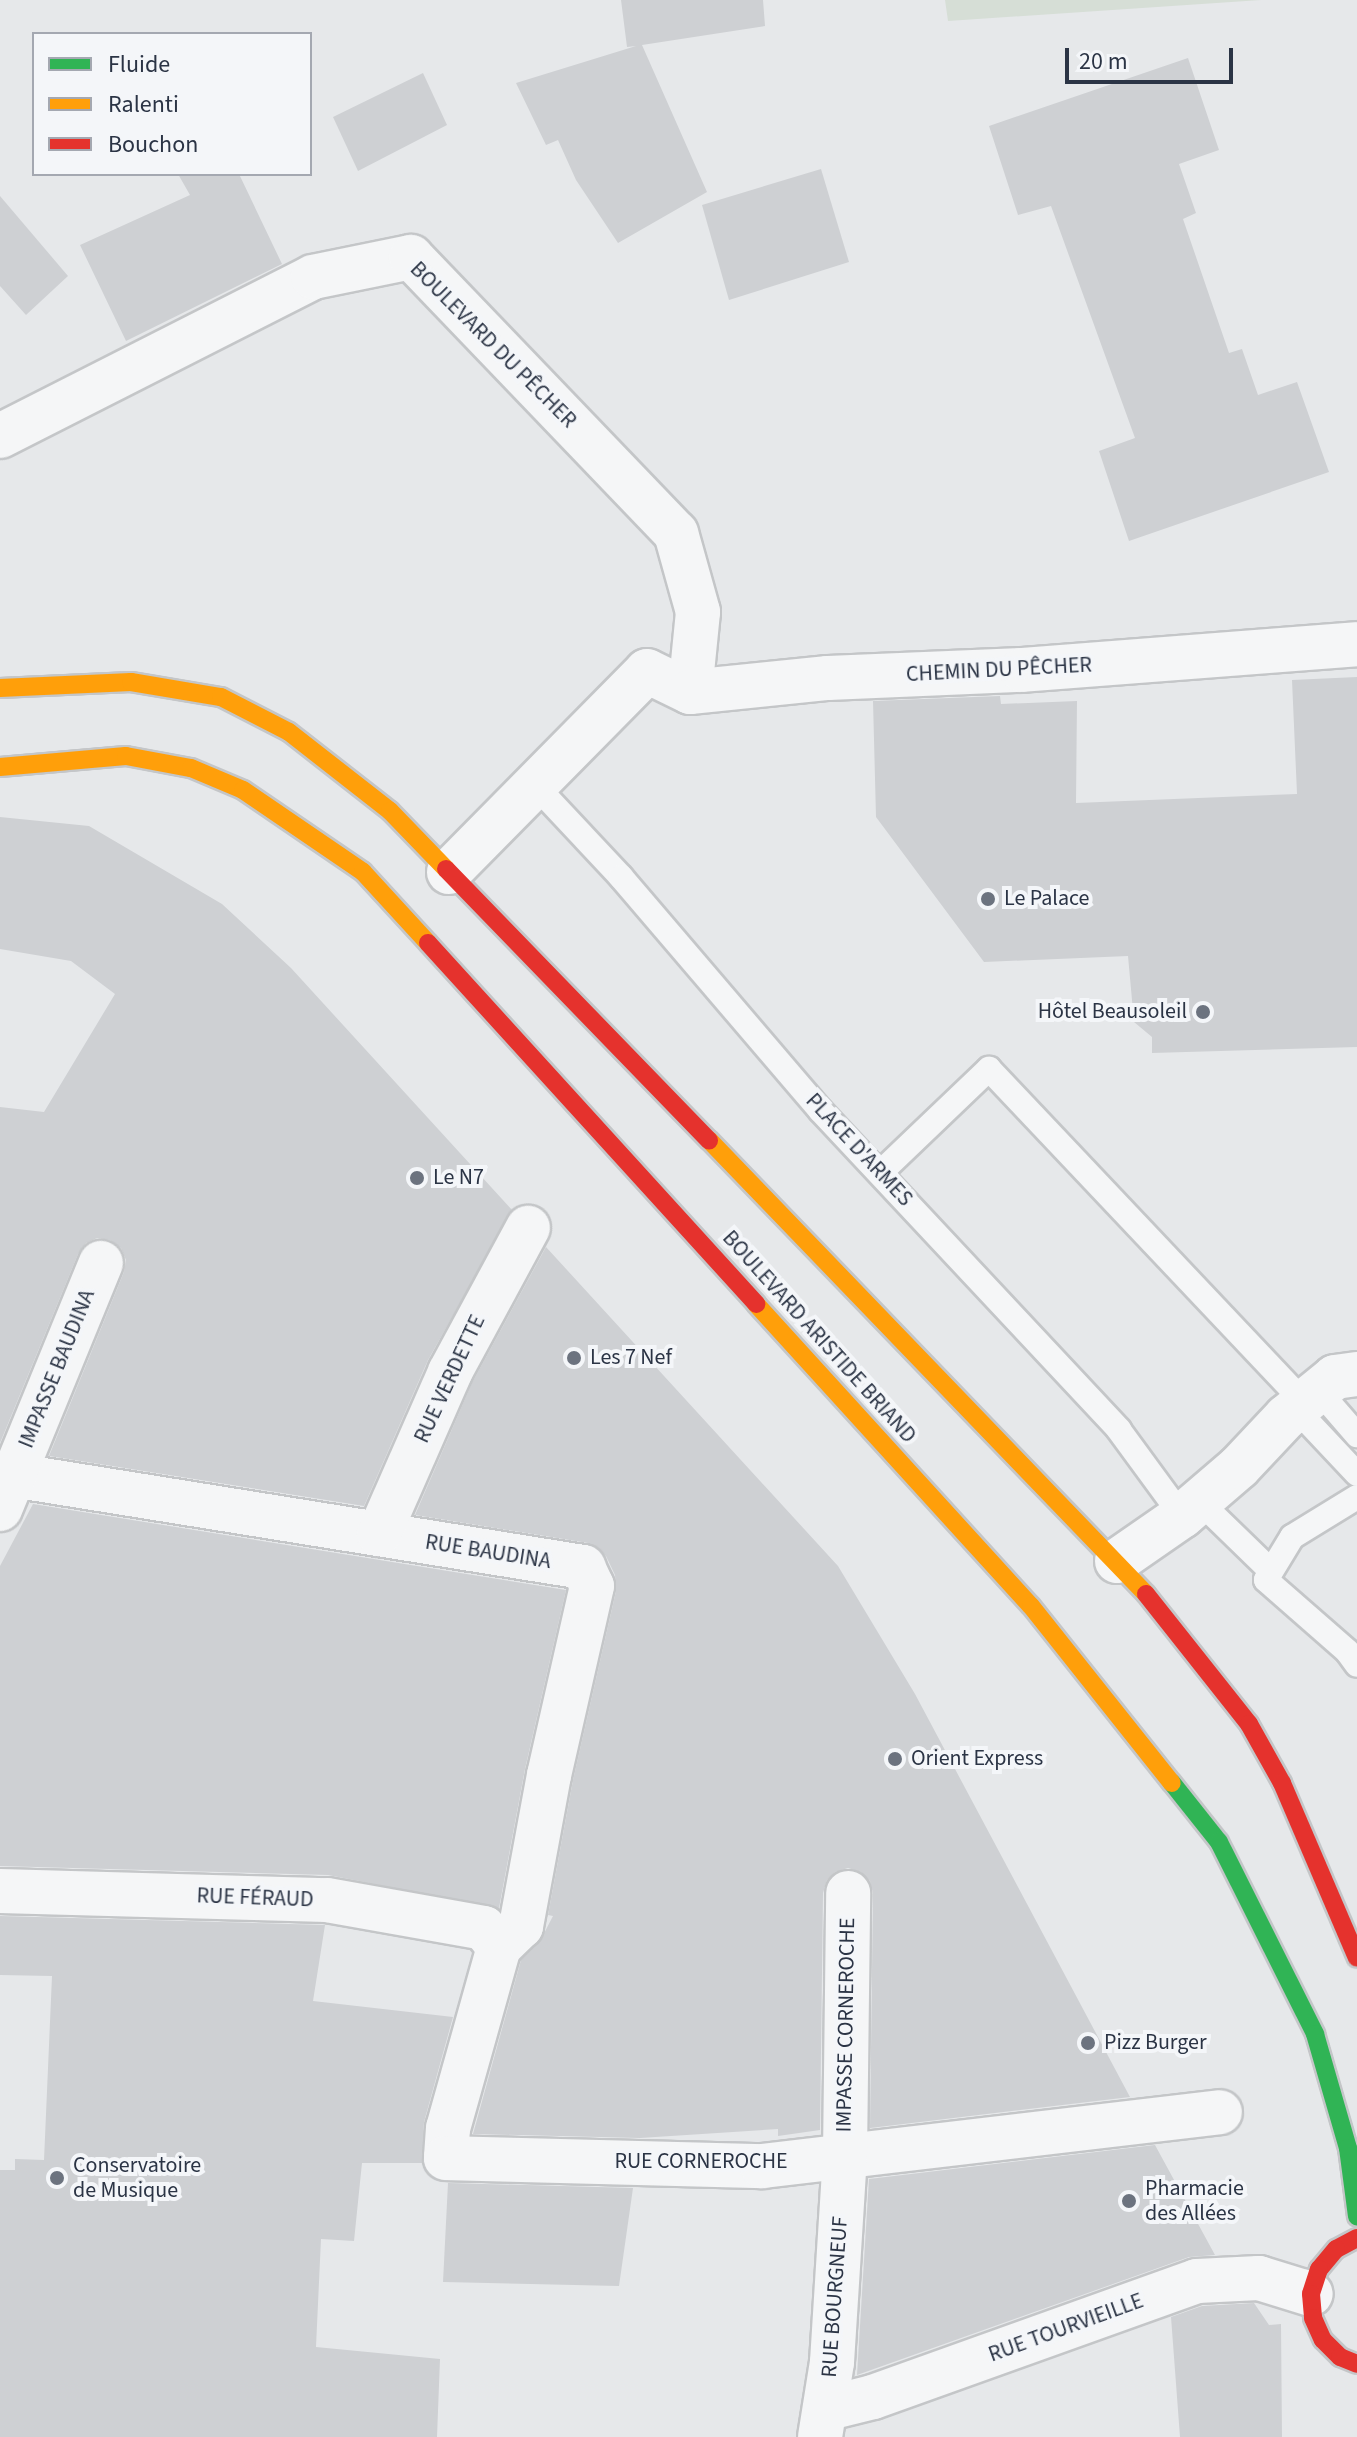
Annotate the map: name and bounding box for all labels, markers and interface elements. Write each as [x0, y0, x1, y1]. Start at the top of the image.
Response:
legend [32, 32, 312, 176]
scale bar [1069, 32, 1237, 82]
text: 20 m [1079, 44, 1128, 79]
text: Fluide [108, 47, 170, 82]
text: Ralenti [108, 87, 179, 122]
text: Bouchon [108, 127, 198, 162]
street label: BOULEVARD DU PÊCHER [404, 256, 582, 434]
street label: CHEMIN DU PÊCHER [905, 652, 1093, 688]
place label: Le Palace [1004, 886, 1090, 912]
marker: Le Palace [979, 890, 997, 908]
place label: Hôtel Beausoleil [1038, 999, 1187, 1025]
marker: Hôtel Beausoleil [1194, 1003, 1212, 1021]
street label: PLACE D'ARMES [800, 1088, 918, 1212]
place label: Le N7 [433, 1165, 484, 1191]
marker: Le N7 [408, 1169, 426, 1187]
street label: BOULEVARD ARISTIDE BRIAND [716, 1225, 922, 1449]
street label: IMPASSE BAUDINA [13, 1286, 101, 1452]
street label: RUE VERDETTE [409, 1311, 491, 1447]
place label: Les 7 Nef [590, 1345, 672, 1371]
marker: Les 7 Nef [565, 1349, 583, 1367]
street label: RUE BAUDINA [423, 1529, 553, 1575]
place label: Orient Express [911, 1746, 1043, 1772]
marker: Orient Express [886, 1750, 904, 1768]
street label: RUE FÉRAUD [196, 1883, 314, 1913]
street label: IMPASSE CORNEROCHE [831, 1917, 861, 2133]
place label: Pizz Burger [1104, 2030, 1207, 2056]
marker: Pizz Burger [1079, 2034, 1097, 2052]
street label: RUE CORNEROCHE [614, 2149, 788, 2175]
place label: Conservatoire de Musique [73, 2152, 201, 2204]
marker: Conservatoire de Musique [48, 2169, 66, 2187]
place label: Pharmacie des Allées [1145, 2175, 1244, 2226]
marker: Pharmacie des Allées [1120, 2192, 1138, 2210]
street label: RUE BOURGNEUF [816, 2216, 854, 2378]
street label: RUE TOURVIEILLE [985, 2288, 1147, 2368]

